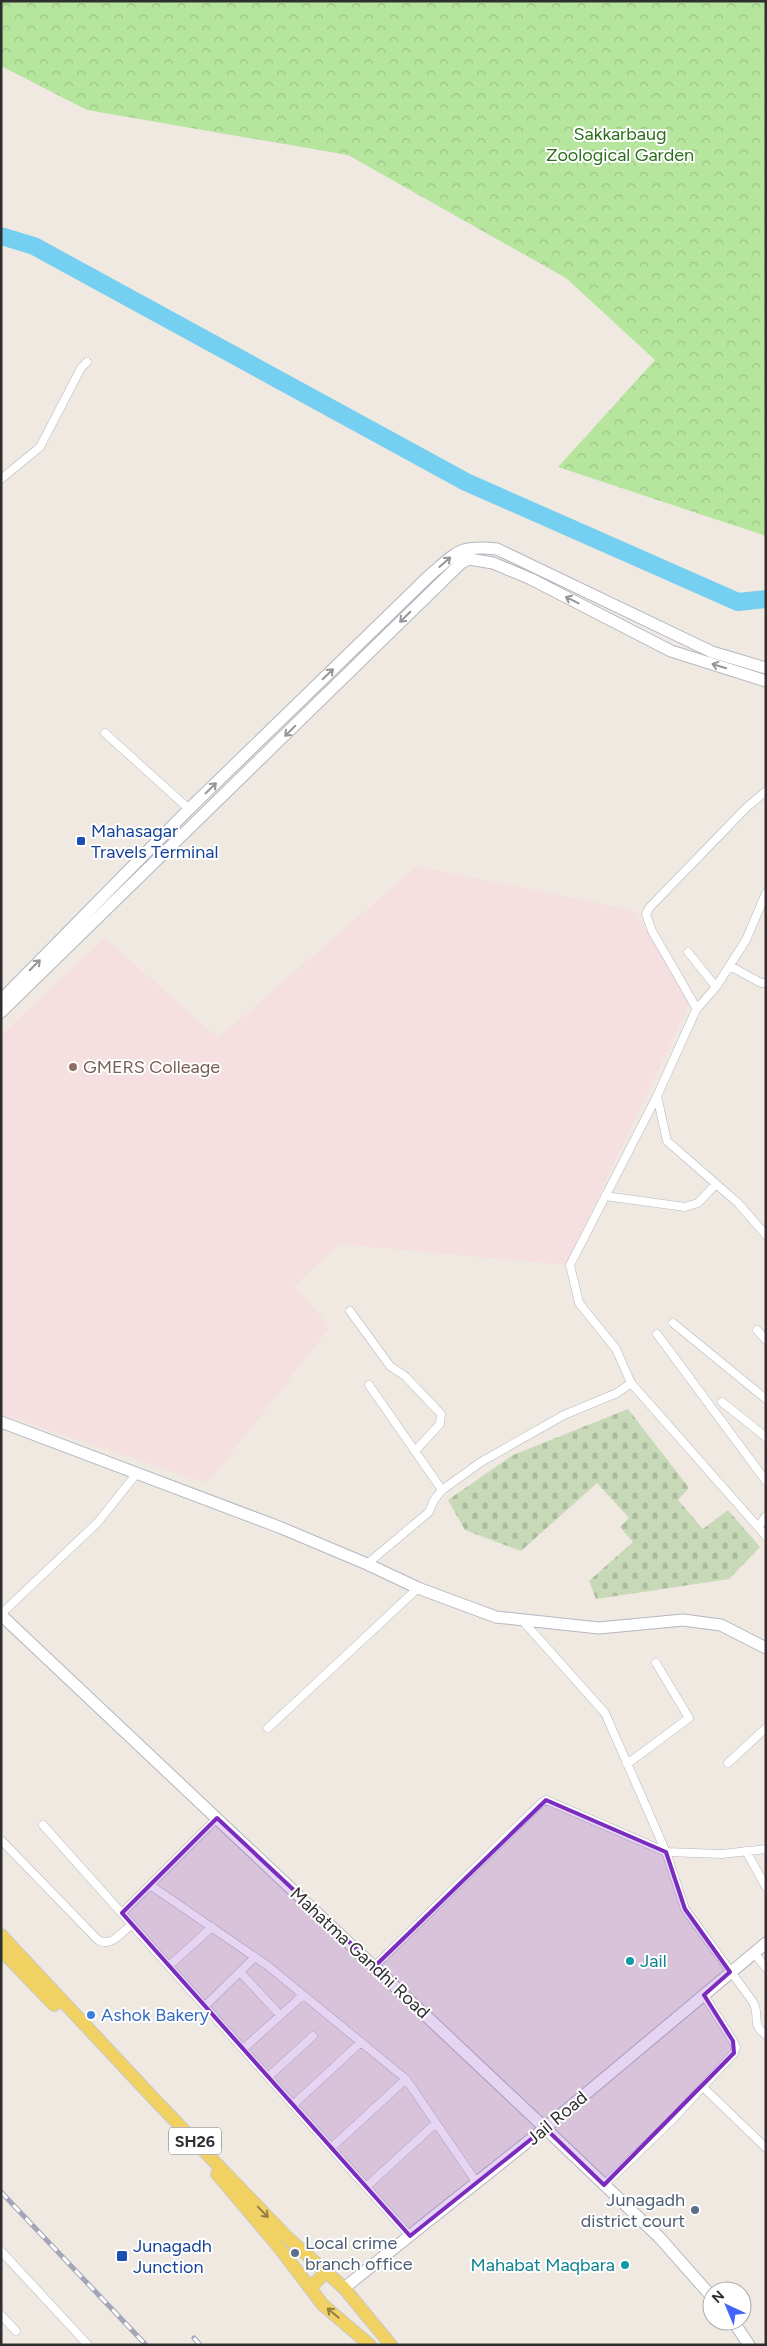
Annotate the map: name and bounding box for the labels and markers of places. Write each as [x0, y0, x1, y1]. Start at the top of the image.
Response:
place label: Mahasagar Travels Terminal [91, 820, 218, 863]
marker: Mahasagar Travels Terminal [75, 835, 87, 847]
place label: GMERS Colleage [83, 1056, 220, 1078]
marker: GMERS Colleage [67, 1061, 79, 1073]
place label: Jail [640, 1950, 667, 1972]
marker: Jail [624, 1955, 636, 1967]
place label: Ashok Bakery [101, 2004, 210, 2026]
marker: Ashok Bakery [85, 2009, 97, 2021]
place label: Junagadh district court [581, 2189, 685, 2232]
marker: Junagadh district court [689, 2204, 701, 2216]
place label: Local crime branch office [305, 2232, 413, 2275]
place label: Junagadh Junction [133, 2235, 212, 2278]
marker: Local crime branch office [289, 2247, 301, 2259]
marker: Junagadh Junction [115, 2249, 129, 2263]
place label: Mahabat Maqbara [471, 2254, 615, 2276]
marker: Mahabat Maqbara [619, 2259, 631, 2271]

